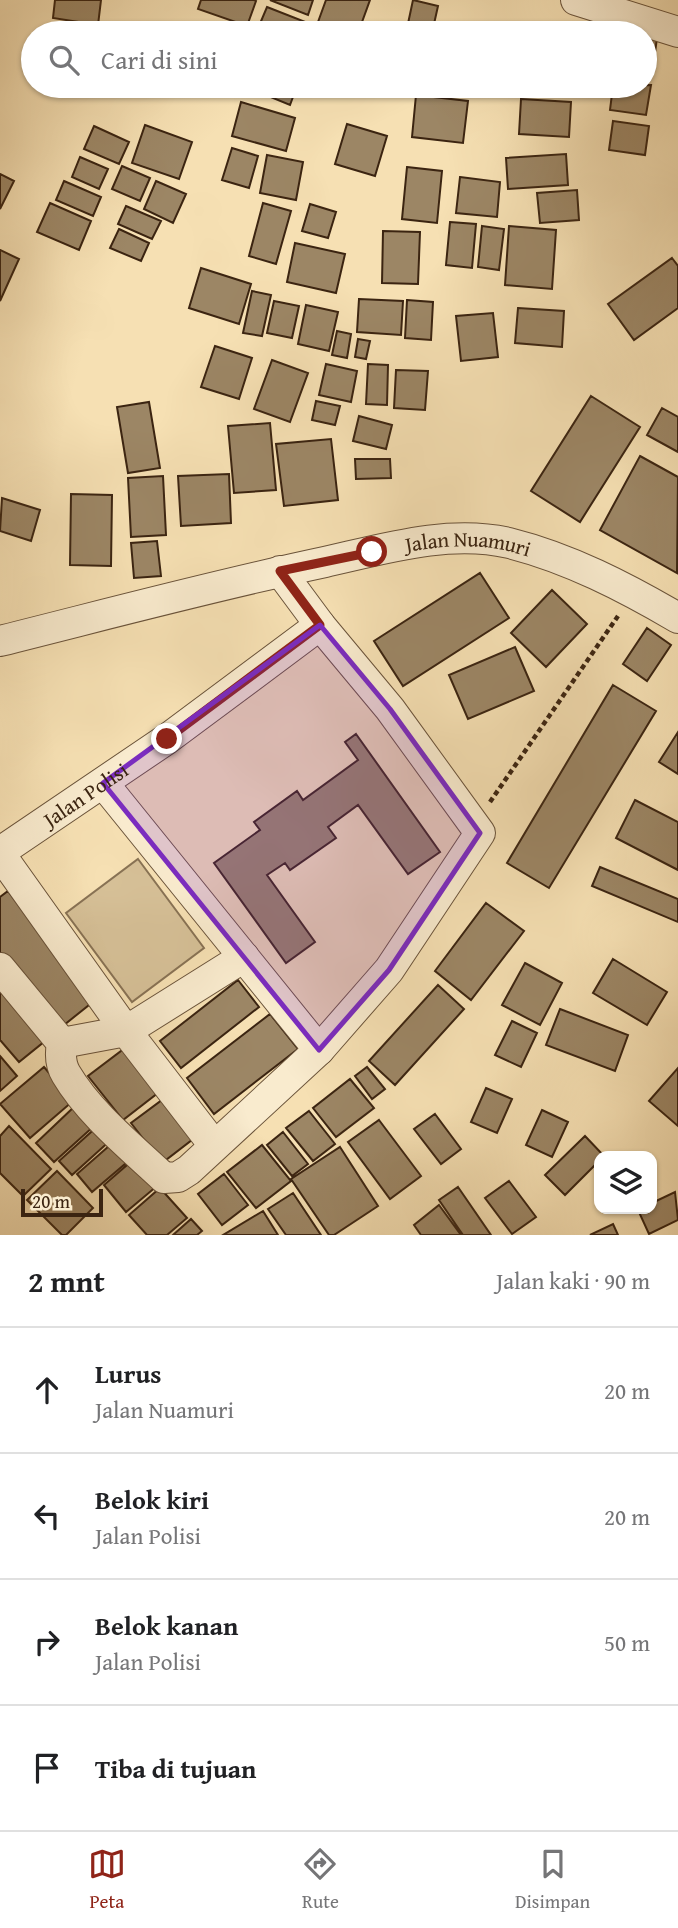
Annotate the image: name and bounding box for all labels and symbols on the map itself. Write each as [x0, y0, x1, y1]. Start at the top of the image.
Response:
street label: Jalan Nuamuri [399, 523, 535, 564]
route start [356, 536, 387, 567]
route end [151, 723, 182, 754]
street label: Jalan Polisi [34, 754, 134, 836]
scale bar [21, 1186, 103, 1218]

